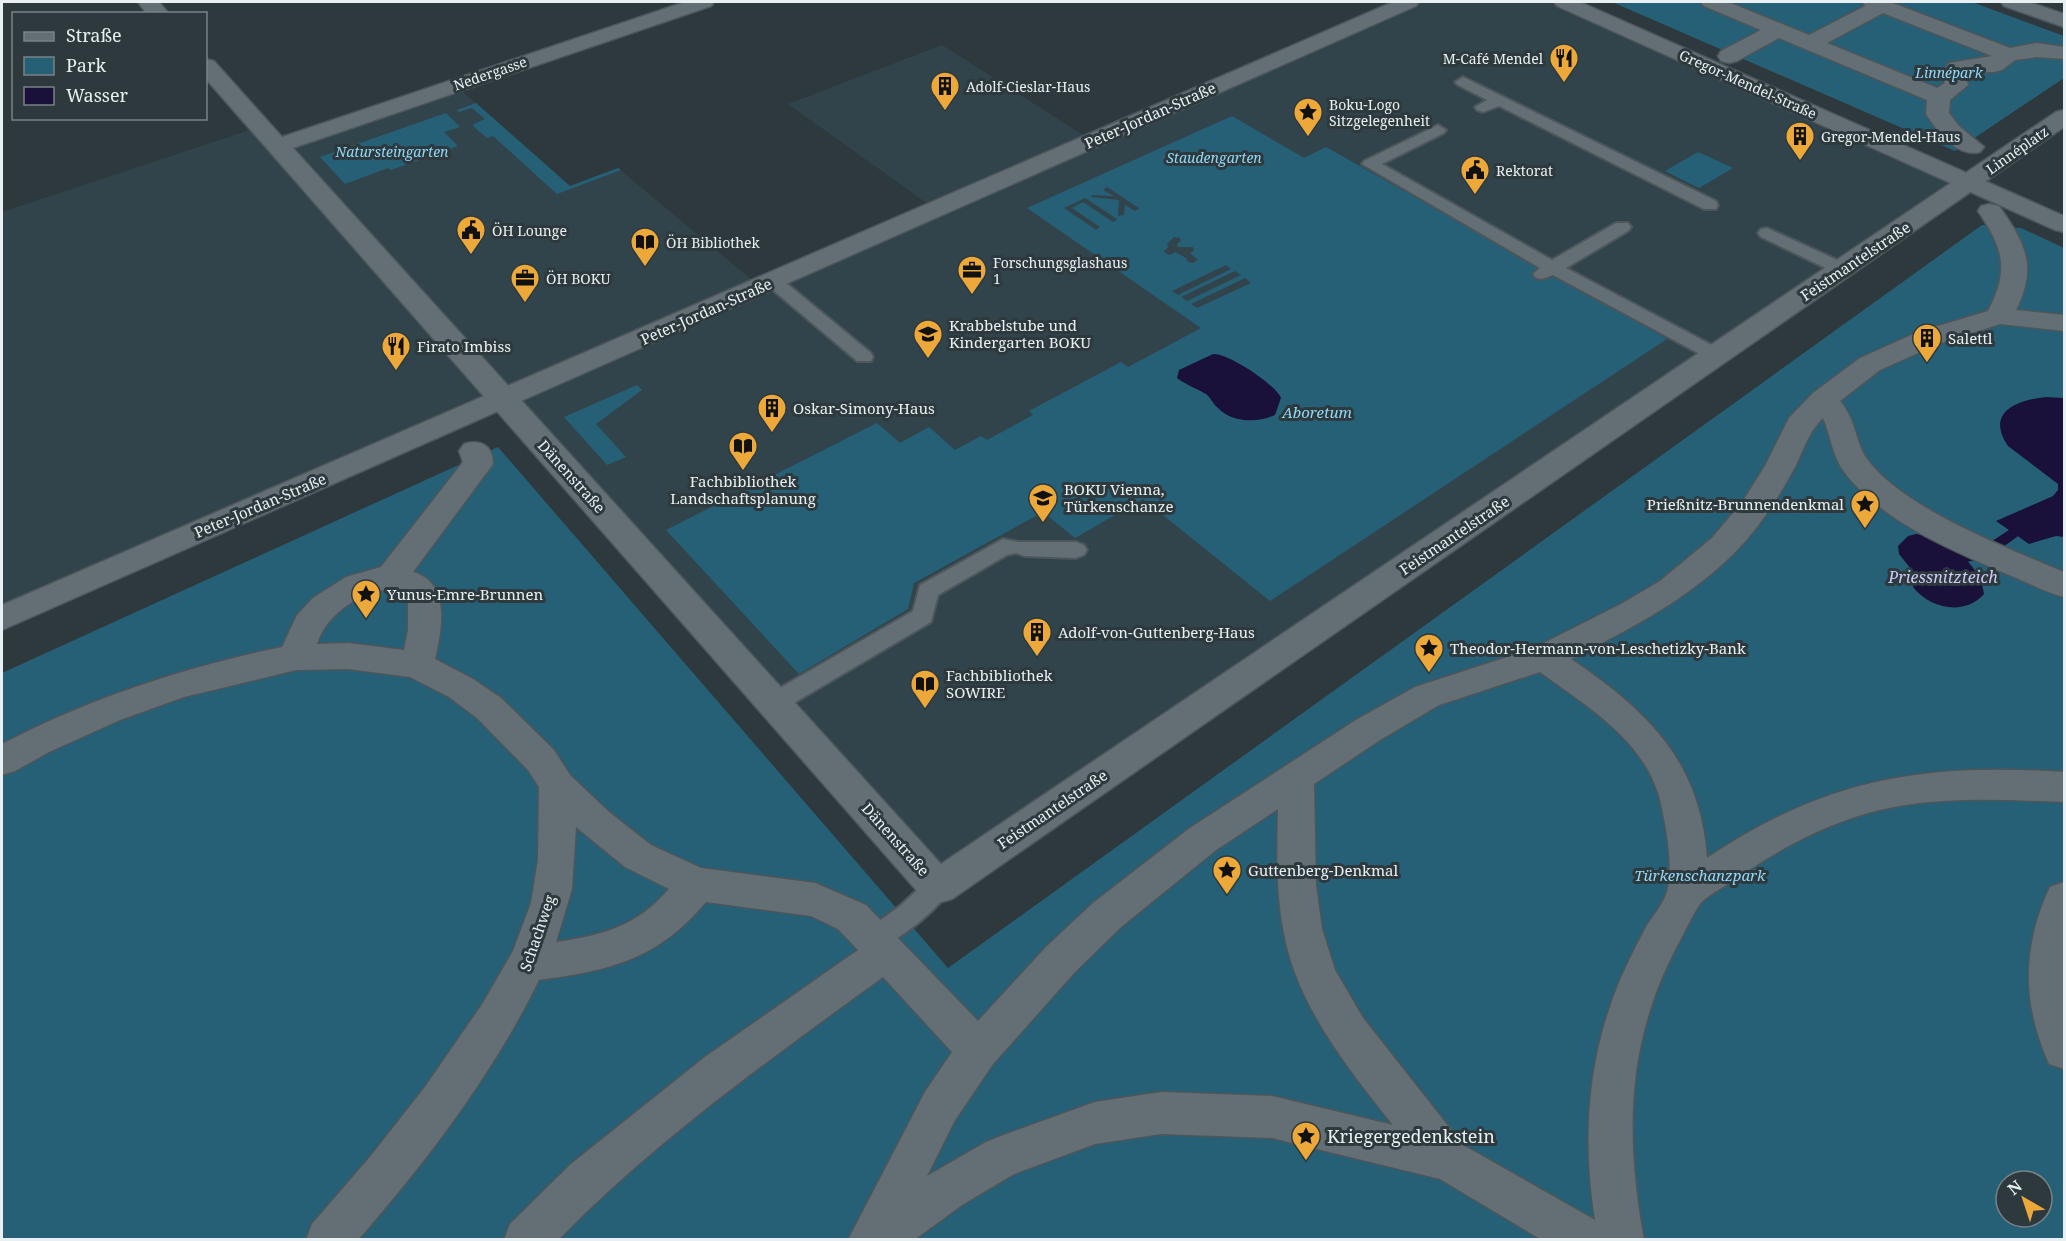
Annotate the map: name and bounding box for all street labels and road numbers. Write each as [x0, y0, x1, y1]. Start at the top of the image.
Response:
street label: Gregor-Mendel-Straße [1676, 45, 1820, 123]
street label: Nedergasse [451, 52, 529, 94]
street label: Peter-Jordan-Straße [1081, 77, 1219, 153]
street label: Linnéplatz [1982, 122, 2052, 178]
street label: Feistmantelstraße [1796, 217, 1914, 305]
street label: Peter-Jordan-Straße [637, 273, 775, 349]
street label: Dänenstraße [534, 435, 610, 517]
street label: Peter-Jordan-Straße [191, 468, 329, 542]
street label: Feistmantelstraße [1395, 491, 1513, 579]
street label: Feistmantelstraße [993, 765, 1111, 853]
street label: Dänenstraße [858, 798, 934, 880]
street label: Schachweg [515, 892, 559, 974]

